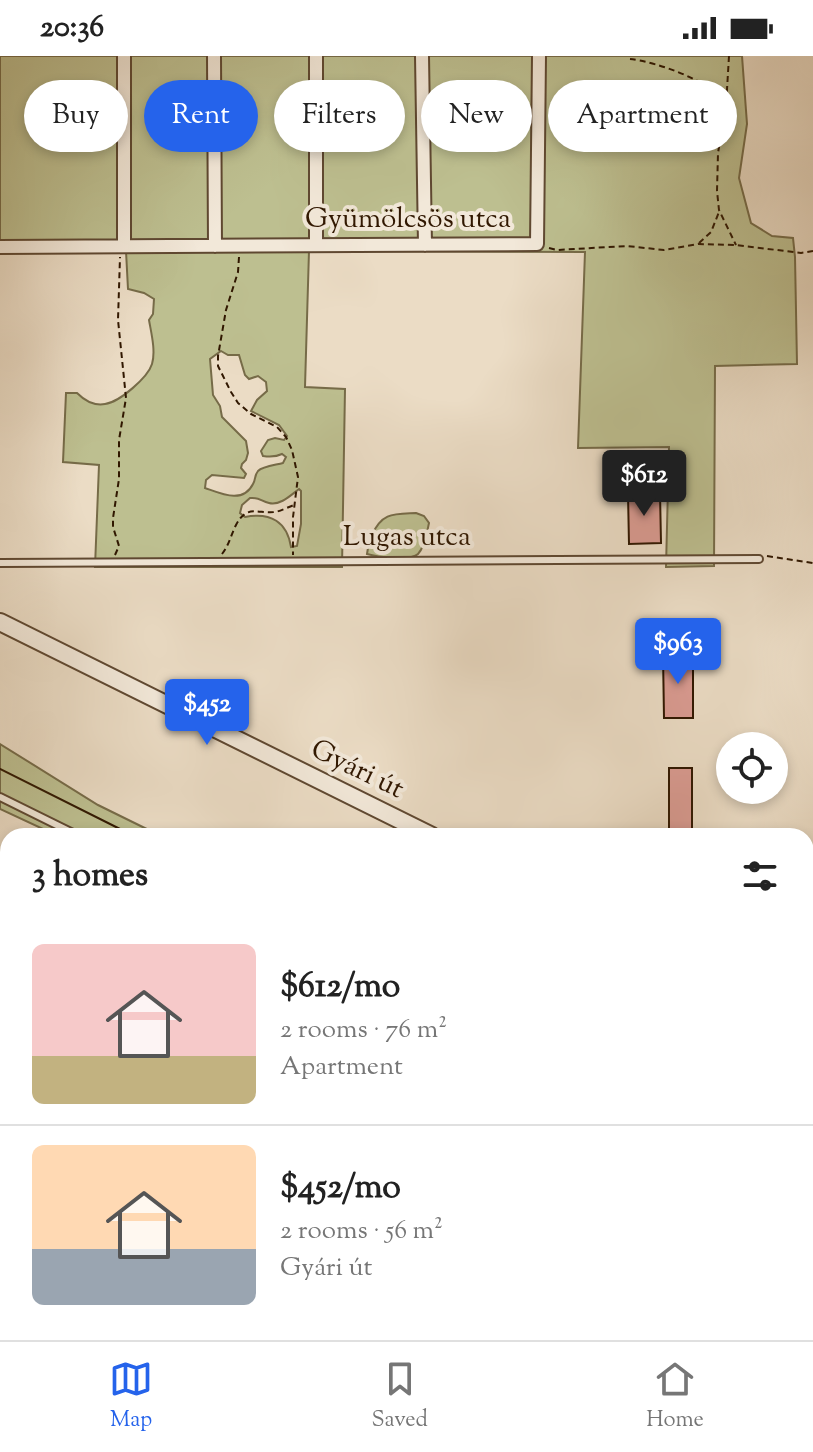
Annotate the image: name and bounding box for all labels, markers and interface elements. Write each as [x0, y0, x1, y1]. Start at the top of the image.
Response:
text: 20:36 [40, 7, 104, 50]
chip: Buy [24, 80, 128, 152]
chip: Rent [144, 80, 258, 152]
chip: Filters [274, 80, 405, 152]
chip: New [421, 80, 532, 152]
chip: Apartment [548, 80, 737, 152]
street label: Gyümölcsös utca [305, 200, 511, 240]
pin: $612 [597, 450, 691, 518]
text: $612 [620, 457, 668, 494]
street label: Lugas utca [343, 518, 471, 558]
pin: $963 [631, 618, 725, 686]
text: $963 [653, 625, 703, 662]
pin: $452 [160, 679, 254, 747]
text: $452 [183, 686, 231, 723]
street label: Gyári út [304, 730, 411, 810]
map controls [716, 732, 788, 804]
button: locate [716, 732, 788, 804]
text: 3 homes [32, 852, 148, 901]
icon: filters [738, 854, 782, 898]
text: $612/mo [280, 963, 400, 1012]
icon: home [96, 976, 192, 1072]
text: 2 rooms · 76 m² [280, 1012, 447, 1049]
text: Apartment [280, 1049, 403, 1086]
text: $452/mo [280, 1164, 401, 1213]
icon: home [96, 1177, 192, 1273]
text: 2 rooms · 56 m² [280, 1213, 443, 1250]
text: Gyári út [280, 1250, 372, 1287]
tab: Map [109, 1357, 153, 1437]
tab: Saved [371, 1357, 428, 1437]
tab: Home [646, 1357, 704, 1437]

